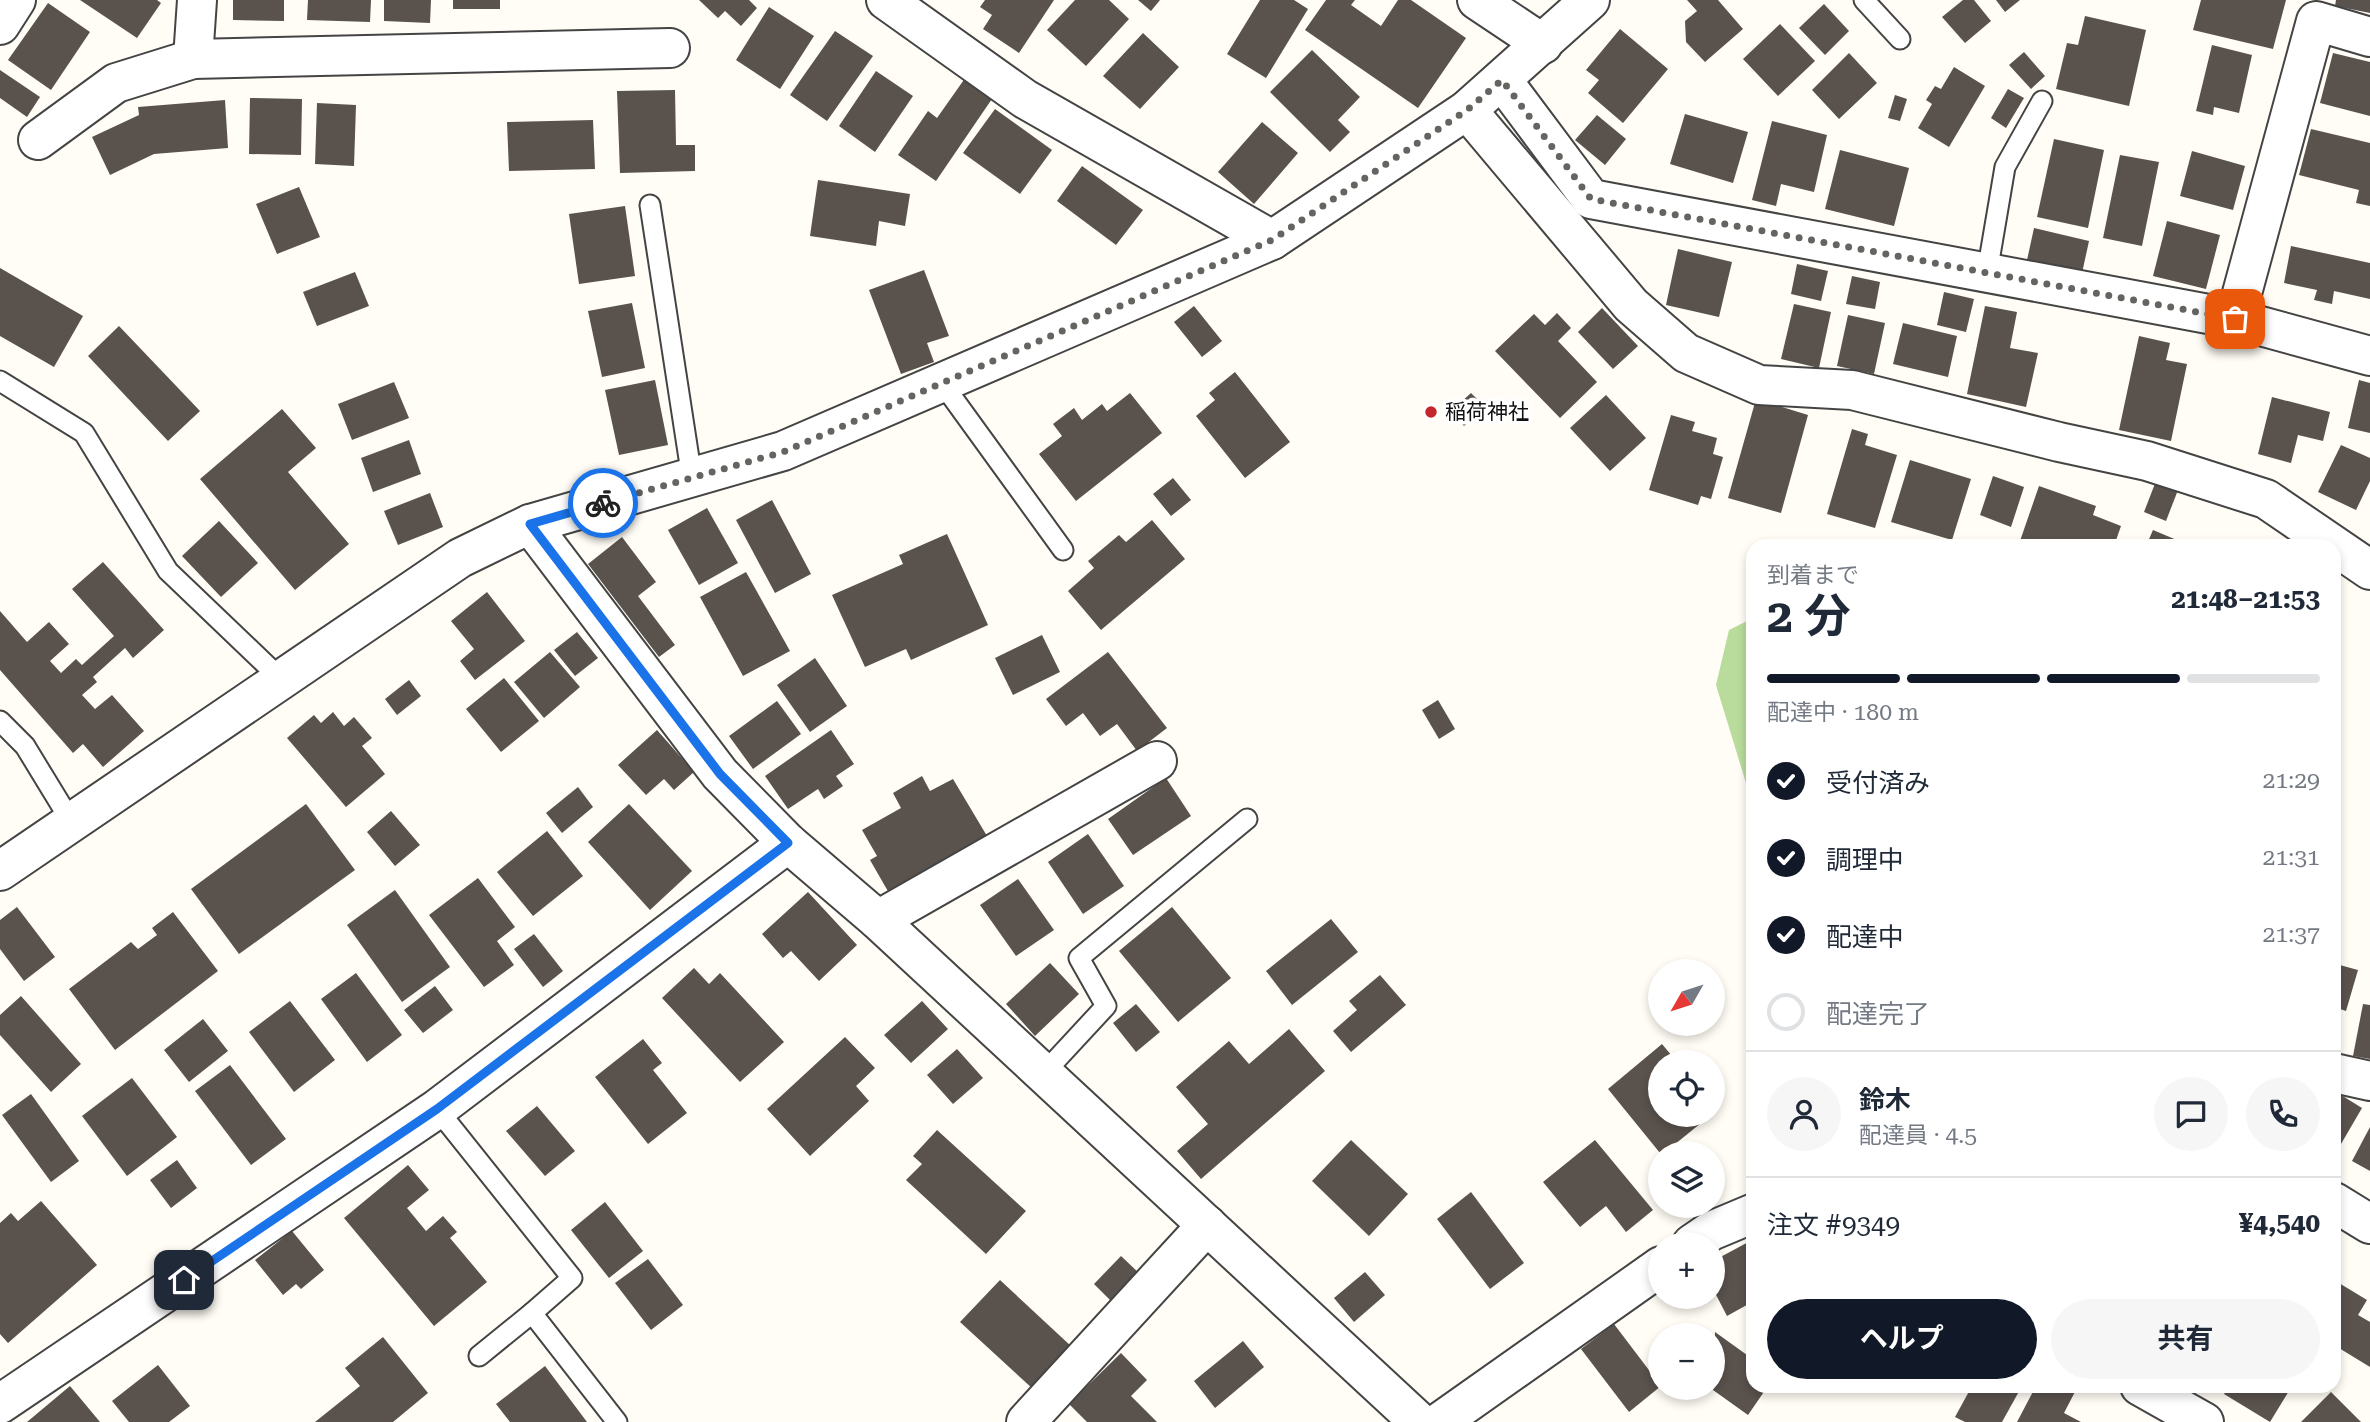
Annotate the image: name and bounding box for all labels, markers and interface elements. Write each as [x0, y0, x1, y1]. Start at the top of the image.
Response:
pin [2205, 289, 2265, 349]
icon: bag [2216, 300, 2254, 338]
place label: 稲荷神社 [1445, 400, 1529, 424]
marker: 稲荷神社 [1423, 404, 1439, 420]
courier [568, 468, 638, 538]
icon: bike [584, 484, 622, 522]
text: 到着まで [1767, 562, 1859, 589]
text: 21:48–21:53 [2171, 584, 2320, 614]
text: 2 分 [1767, 589, 1850, 643]
text: 配達中 · 180 m [1767, 699, 1919, 726]
icon: check [1767, 762, 1805, 800]
text: 21:29 [2263, 767, 2320, 794]
text: 受付済み [1826, 768, 1930, 798]
icon: check [1767, 839, 1805, 877]
text: 21:31 [2263, 844, 2320, 871]
text: 調理中 [1826, 845, 1904, 875]
icon: check [1767, 916, 1805, 954]
text: 21:37 [2263, 921, 2320, 948]
text: 配達中 [1826, 922, 1904, 952]
north arrow [1648, 959, 1726, 1036]
map controls [1648, 959, 1725, 1400]
text: 配達完了 [1826, 999, 1930, 1029]
button: locate [1648, 1050, 1725, 1127]
button: person [1767, 1077, 1841, 1151]
button: chat [2154, 1077, 2228, 1151]
button: phone [2246, 1077, 2320, 1151]
text: 鈴木 [1859, 1085, 1911, 1115]
text: 配達員 · 4.5 [1859, 1122, 1977, 1149]
button: layers [1648, 1141, 1725, 1218]
text: ¥4,540 [2239, 1208, 2320, 1238]
text: 注文 #9349 [1767, 1210, 1900, 1240]
button: + [1648, 1232, 1725, 1309]
pin [154, 1250, 214, 1310]
icon: home [165, 1261, 203, 1299]
button: ヘルプ [1767, 1299, 2037, 1379]
button: 共有 [2051, 1299, 2320, 1379]
button: − [1648, 1323, 1725, 1400]

